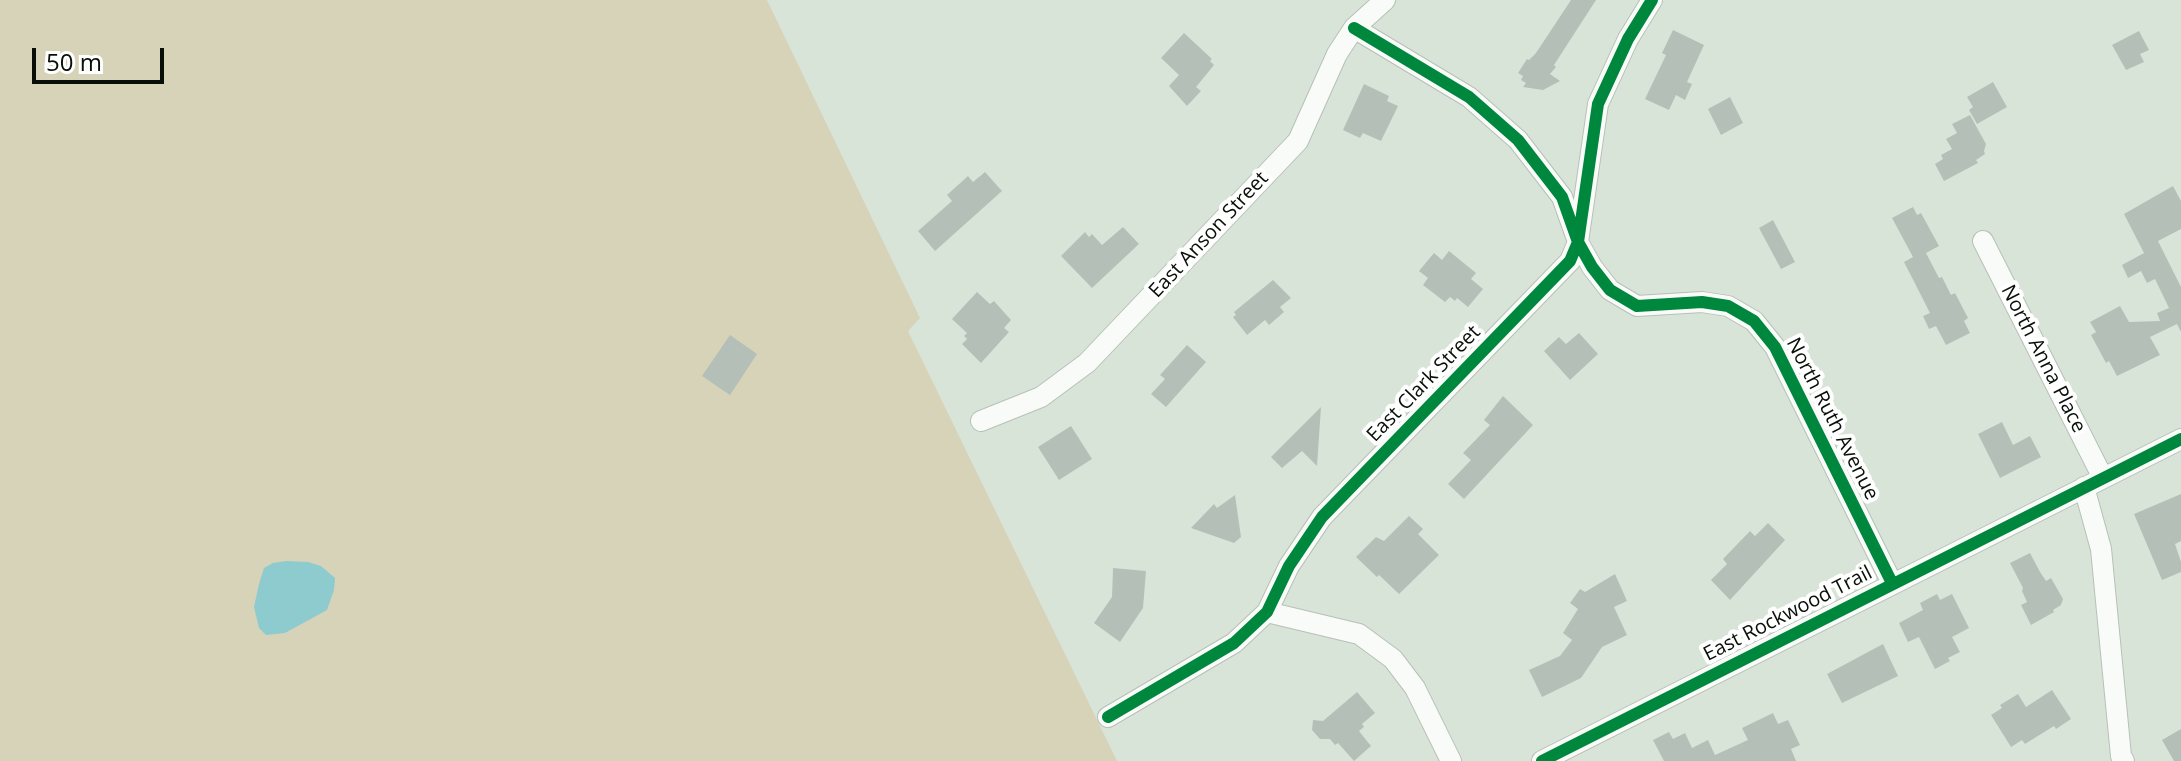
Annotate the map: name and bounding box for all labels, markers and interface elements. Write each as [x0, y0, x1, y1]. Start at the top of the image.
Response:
scale bar [36, 32, 168, 82]
text: 50 m [46, 45, 102, 78]
street label: East Anson Street [1144, 167, 1274, 303]
street label: North Anna Place [1995, 281, 2091, 437]
street label: East Clark Street [1362, 321, 1486, 447]
street label: North Ruth Avenue [1781, 334, 1883, 504]
street label: East Rockwood Trail [1700, 561, 1876, 667]

